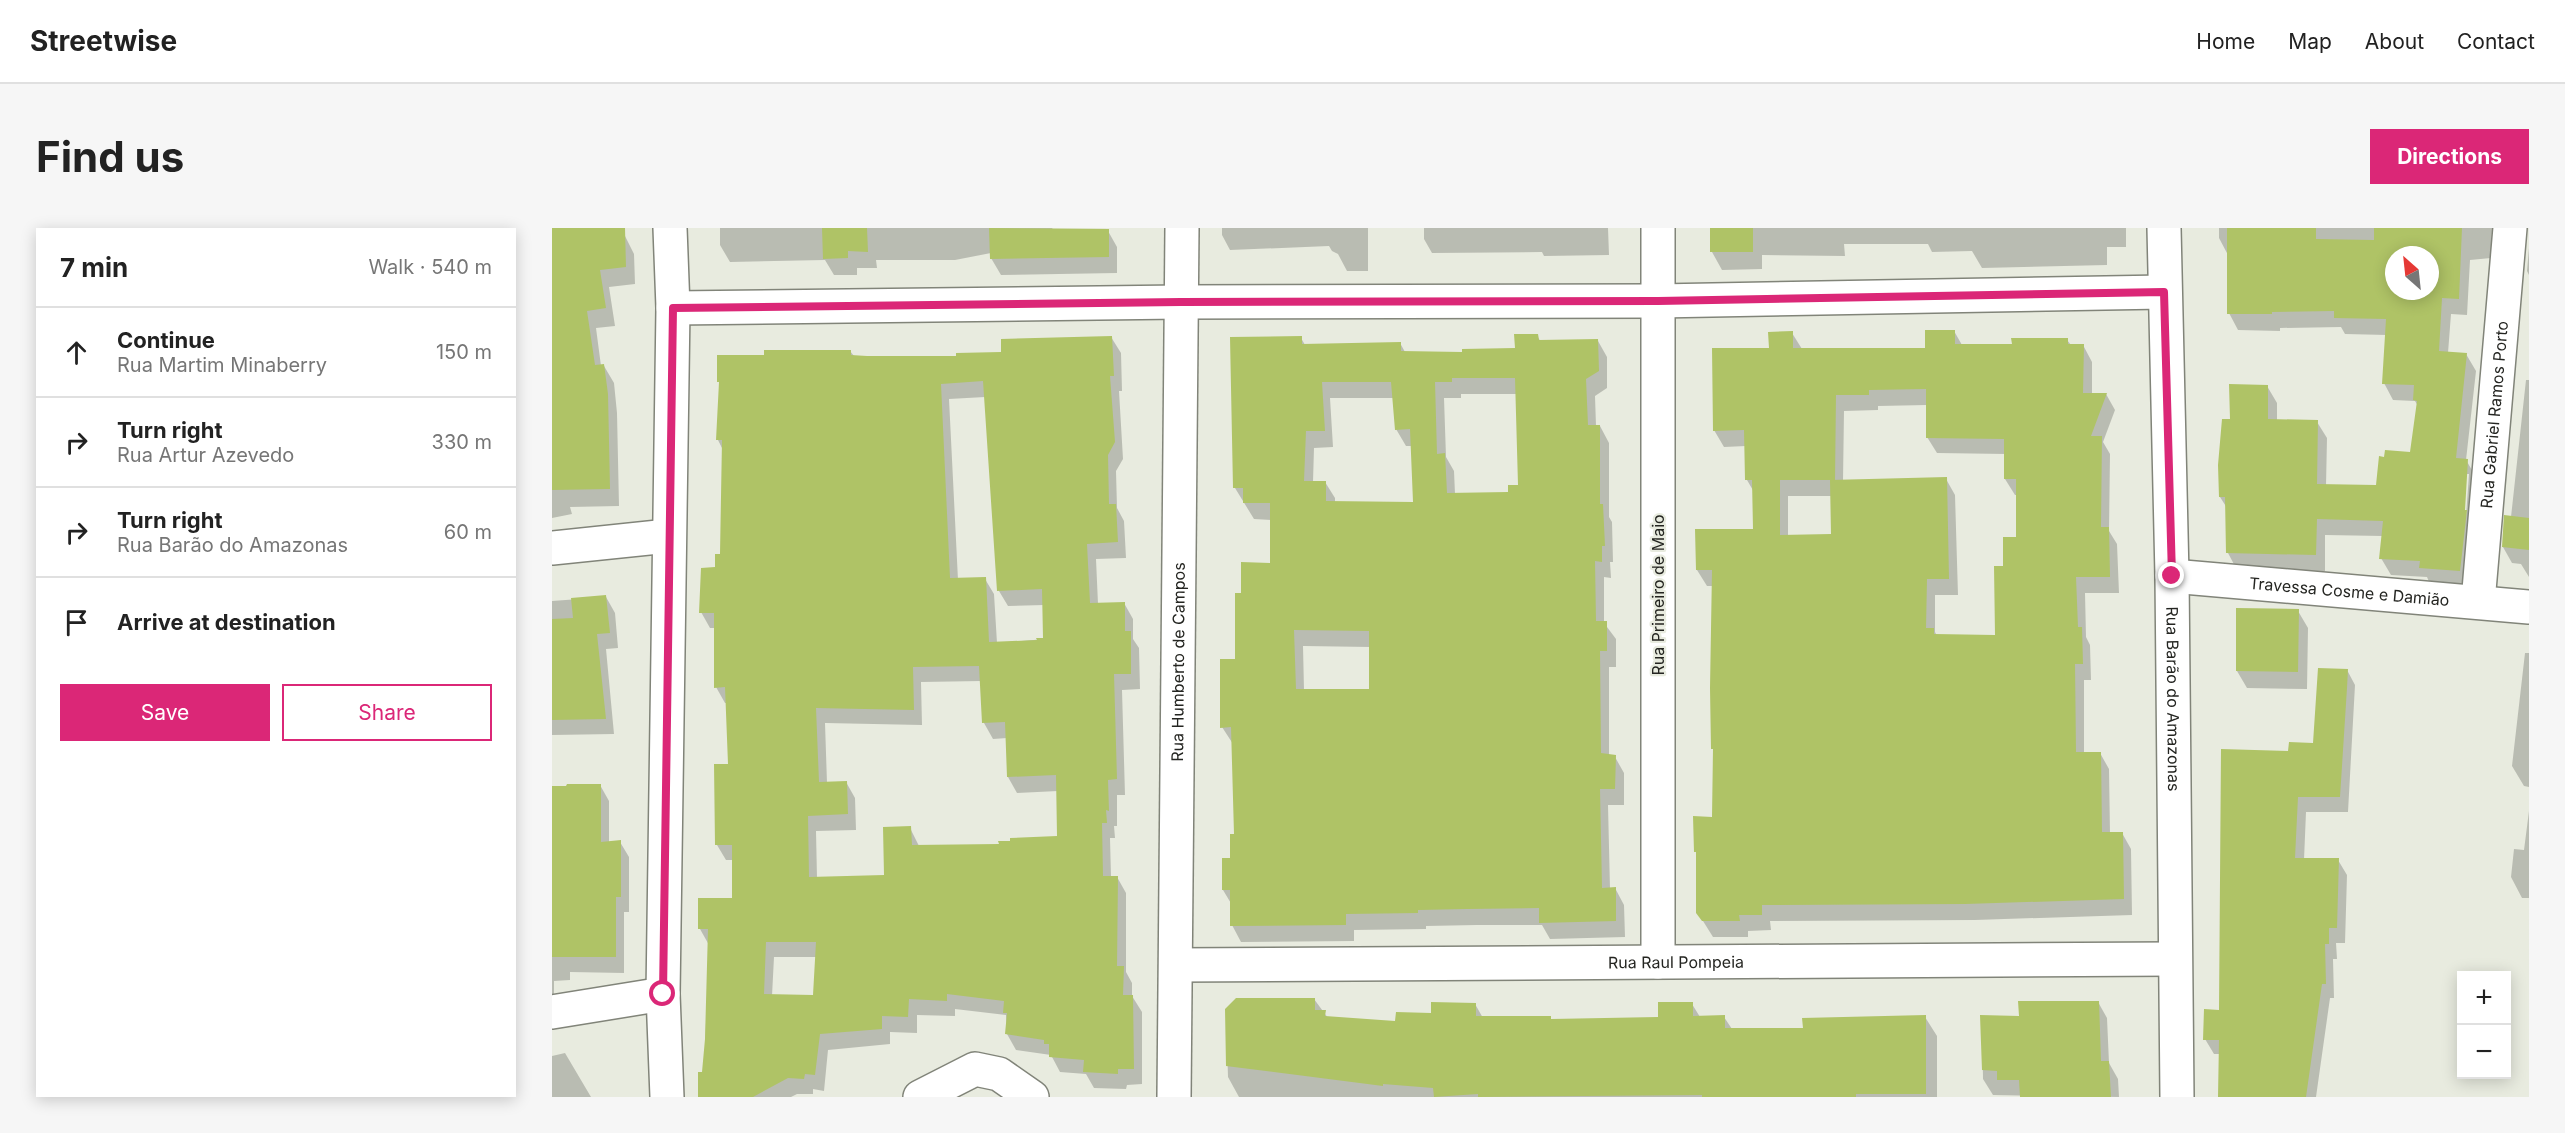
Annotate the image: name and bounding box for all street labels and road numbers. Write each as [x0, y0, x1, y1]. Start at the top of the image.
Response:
street label: Rua Gabriel Ramos Porto [2476, 320, 2512, 509]
street label: Rua Primeiro de Maio [1648, 514, 1668, 676]
street label: Rua Humberto de Campos [1167, 562, 1189, 762]
street label: Travessa Cosme e Damião [2248, 573, 2450, 610]
street label: Rua Barão do Amazonas [2162, 606, 2184, 791]
street label: Rua Raul Pompeia [1608, 952, 1744, 972]

